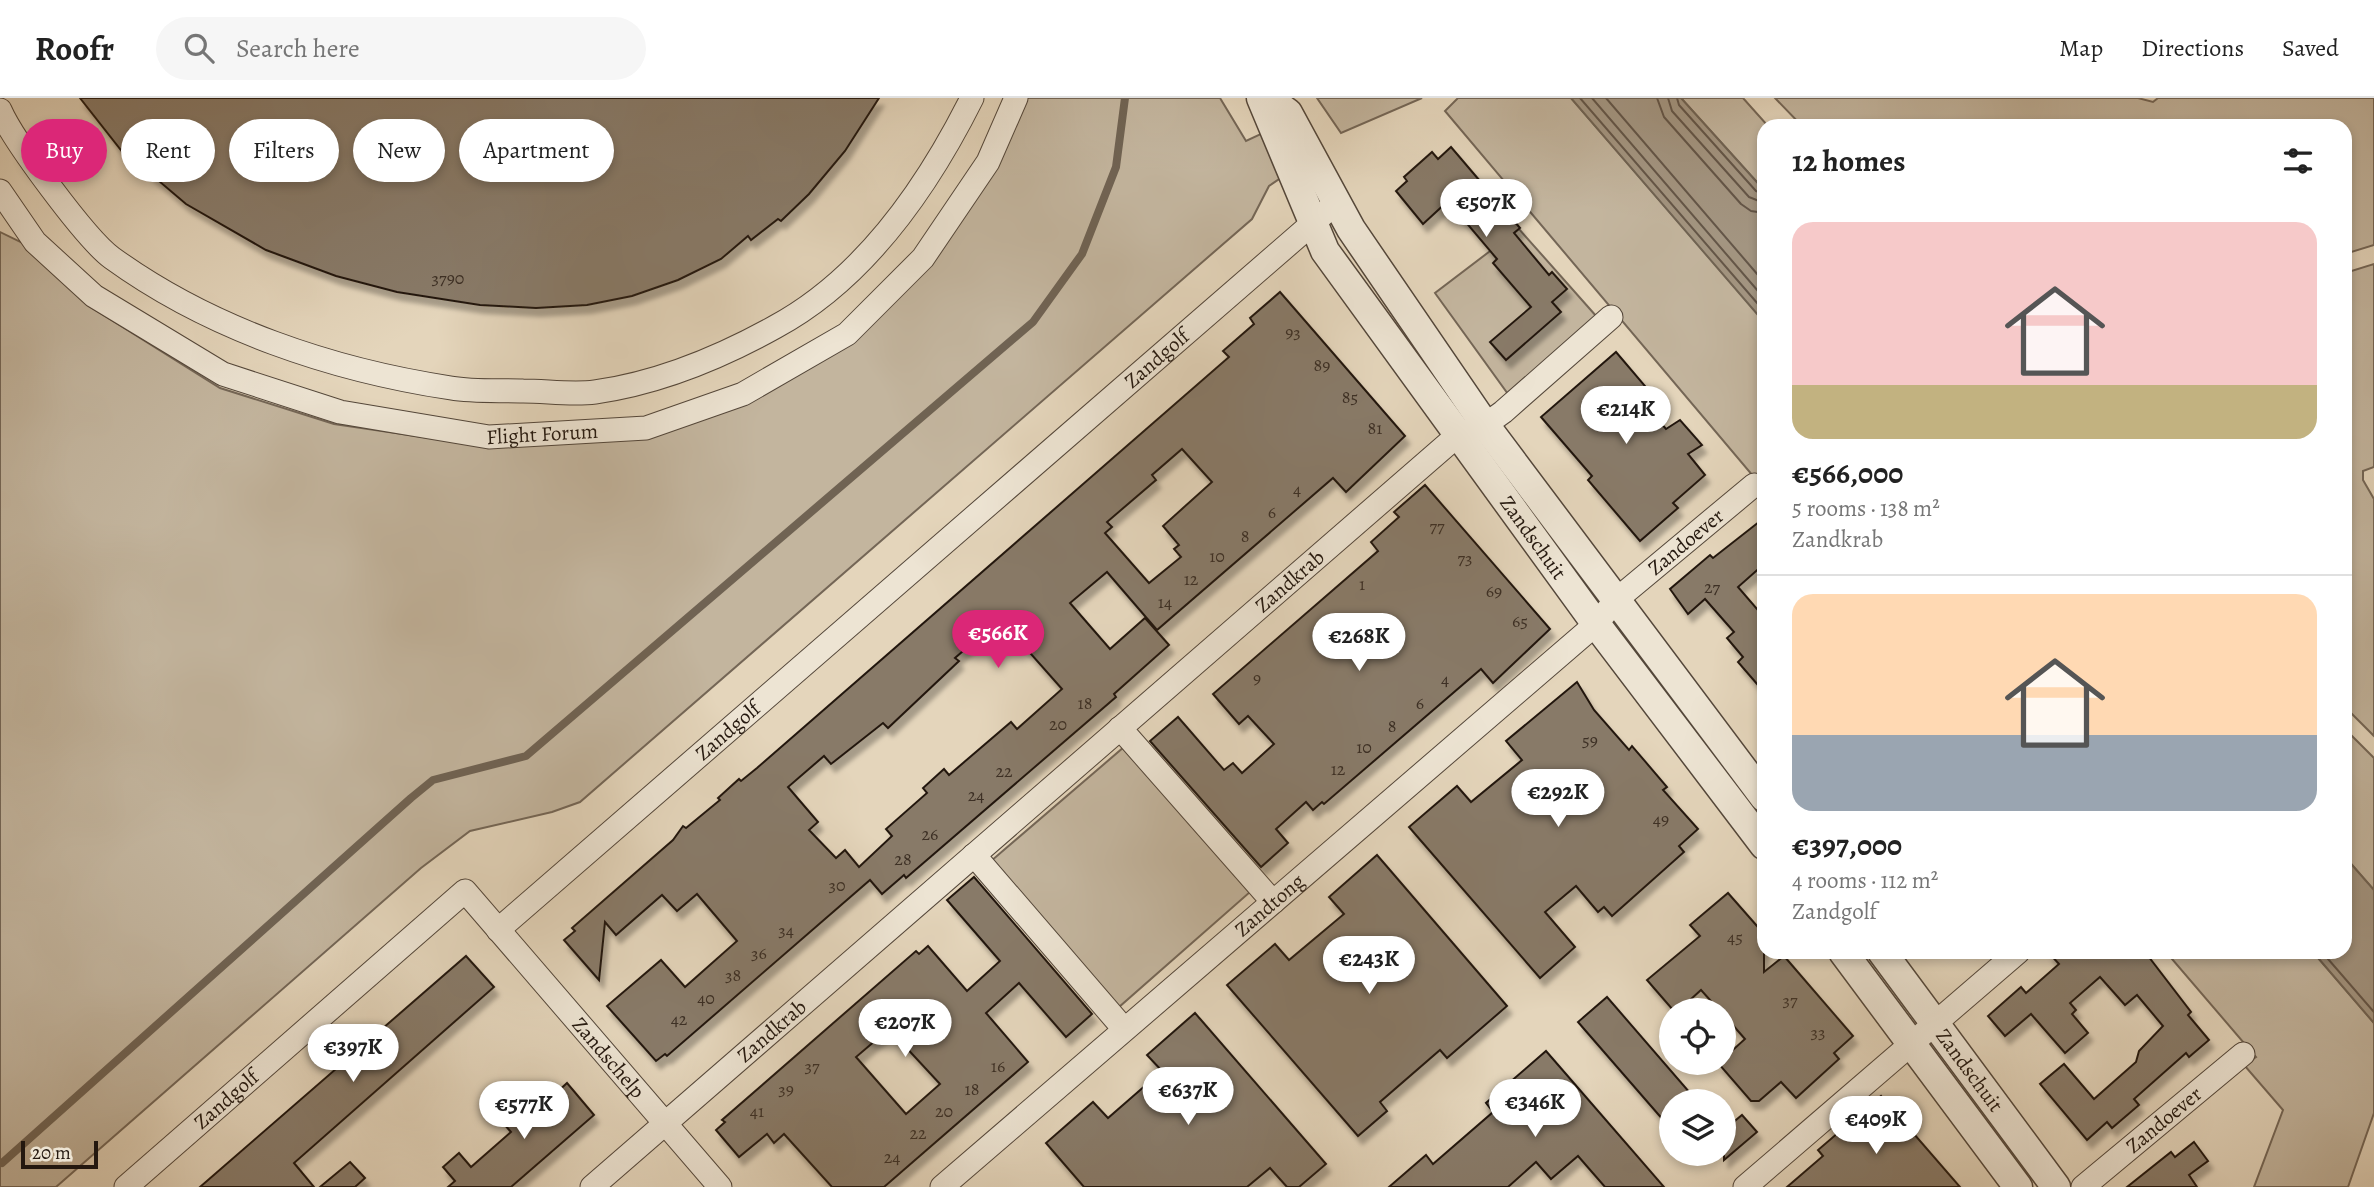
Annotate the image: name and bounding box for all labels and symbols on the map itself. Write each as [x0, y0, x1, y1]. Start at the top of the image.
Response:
pin: €507K [1437, 180, 1535, 239]
house number: 3790 [432, 266, 464, 290]
house number: 93 [1285, 320, 1301, 344]
street label: Zandgolf [1118, 321, 1197, 395]
house number: 89 [1314, 353, 1330, 377]
house number: 85 [1342, 385, 1358, 409]
pin: €214K [1577, 386, 1675, 446]
house number: 81 [1368, 416, 1382, 440]
street label: Flight Forum [486, 417, 599, 451]
house number: 4 [1293, 477, 1301, 501]
street label: Zandschuit [1493, 490, 1573, 585]
house number: 6 [1268, 500, 1276, 524]
street label: Zandoever [1642, 502, 1730, 582]
house number: 77 [1429, 514, 1445, 538]
house number: 8 [1241, 524, 1249, 548]
street label: Zandkrab [1249, 543, 1330, 619]
house number: 10 [1209, 544, 1225, 568]
house number: 73 [1457, 546, 1473, 570]
house number: 12 [1184, 567, 1199, 591]
house number: 1 [1359, 572, 1365, 596]
house number: 27 [1704, 575, 1720, 599]
house number: 69 [1486, 579, 1502, 603]
house number: 14 [1158, 590, 1172, 614]
house number: 65 [1512, 609, 1528, 633]
pin: €566K [949, 610, 1047, 670]
pin: €268K [1310, 614, 1408, 673]
house number: 9 [1253, 666, 1261, 690]
house number: 4 [1441, 667, 1449, 691]
house number: 18 [1078, 691, 1092, 715]
house number: 6 [1416, 691, 1424, 715]
street label: Zandgolf [689, 693, 768, 767]
house number: 20 [1049, 712, 1067, 736]
house number: 8 [1388, 714, 1396, 738]
house number: 59 [1582, 728, 1598, 752]
house number: 10 [1356, 735, 1372, 759]
house number: 12 [1331, 757, 1346, 781]
house number: 22 [995, 759, 1013, 783]
pin: €292K [1509, 770, 1607, 829]
house number: 24 [968, 783, 984, 807]
house number: 49 [1653, 807, 1669, 831]
house number: 26 [922, 822, 938, 846]
house number: 28 [894, 847, 912, 871]
street label: Zandtong [1228, 867, 1311, 943]
house number: 30 [828, 873, 846, 897]
house number: 34 [778, 918, 794, 942]
house number: 45 [1727, 925, 1743, 949]
pin: €243K [1320, 936, 1418, 996]
house number: 36 [751, 941, 767, 965]
house number: 38 [725, 963, 741, 987]
house number: 40 [697, 986, 715, 1010]
house number: 37 [1782, 988, 1798, 1012]
street label: Zandkrab [731, 993, 812, 1069]
pin: €207K [856, 1000, 954, 1059]
house number: 42 [671, 1007, 688, 1031]
street label: Zandschelp [566, 1011, 651, 1104]
house number: 33 [1811, 1020, 1825, 1044]
street label: Zandschuit [1929, 1023, 2010, 1118]
pin: €397K [304, 1024, 402, 1084]
house number: 37 [804, 1054, 820, 1078]
house number: 16 [991, 1054, 1005, 1078]
street label: Zandgolf [188, 1061, 267, 1136]
pin: €637K [1139, 1068, 1237, 1127]
house number: 39 [778, 1077, 794, 1101]
house number: 18 [965, 1077, 979, 1101]
pin: €346K [1486, 1080, 1584, 1139]
street label: Zandoever [2120, 1080, 2208, 1160]
pin: €577K [475, 1082, 573, 1141]
pin: €409K [1827, 1096, 1925, 1156]
house number: 41 [750, 1099, 764, 1123]
house number: 20 [935, 1099, 953, 1123]
house number: 22 [909, 1121, 927, 1145]
scale bar [21, 1138, 98, 1170]
house number: 24 [884, 1145, 900, 1169]

